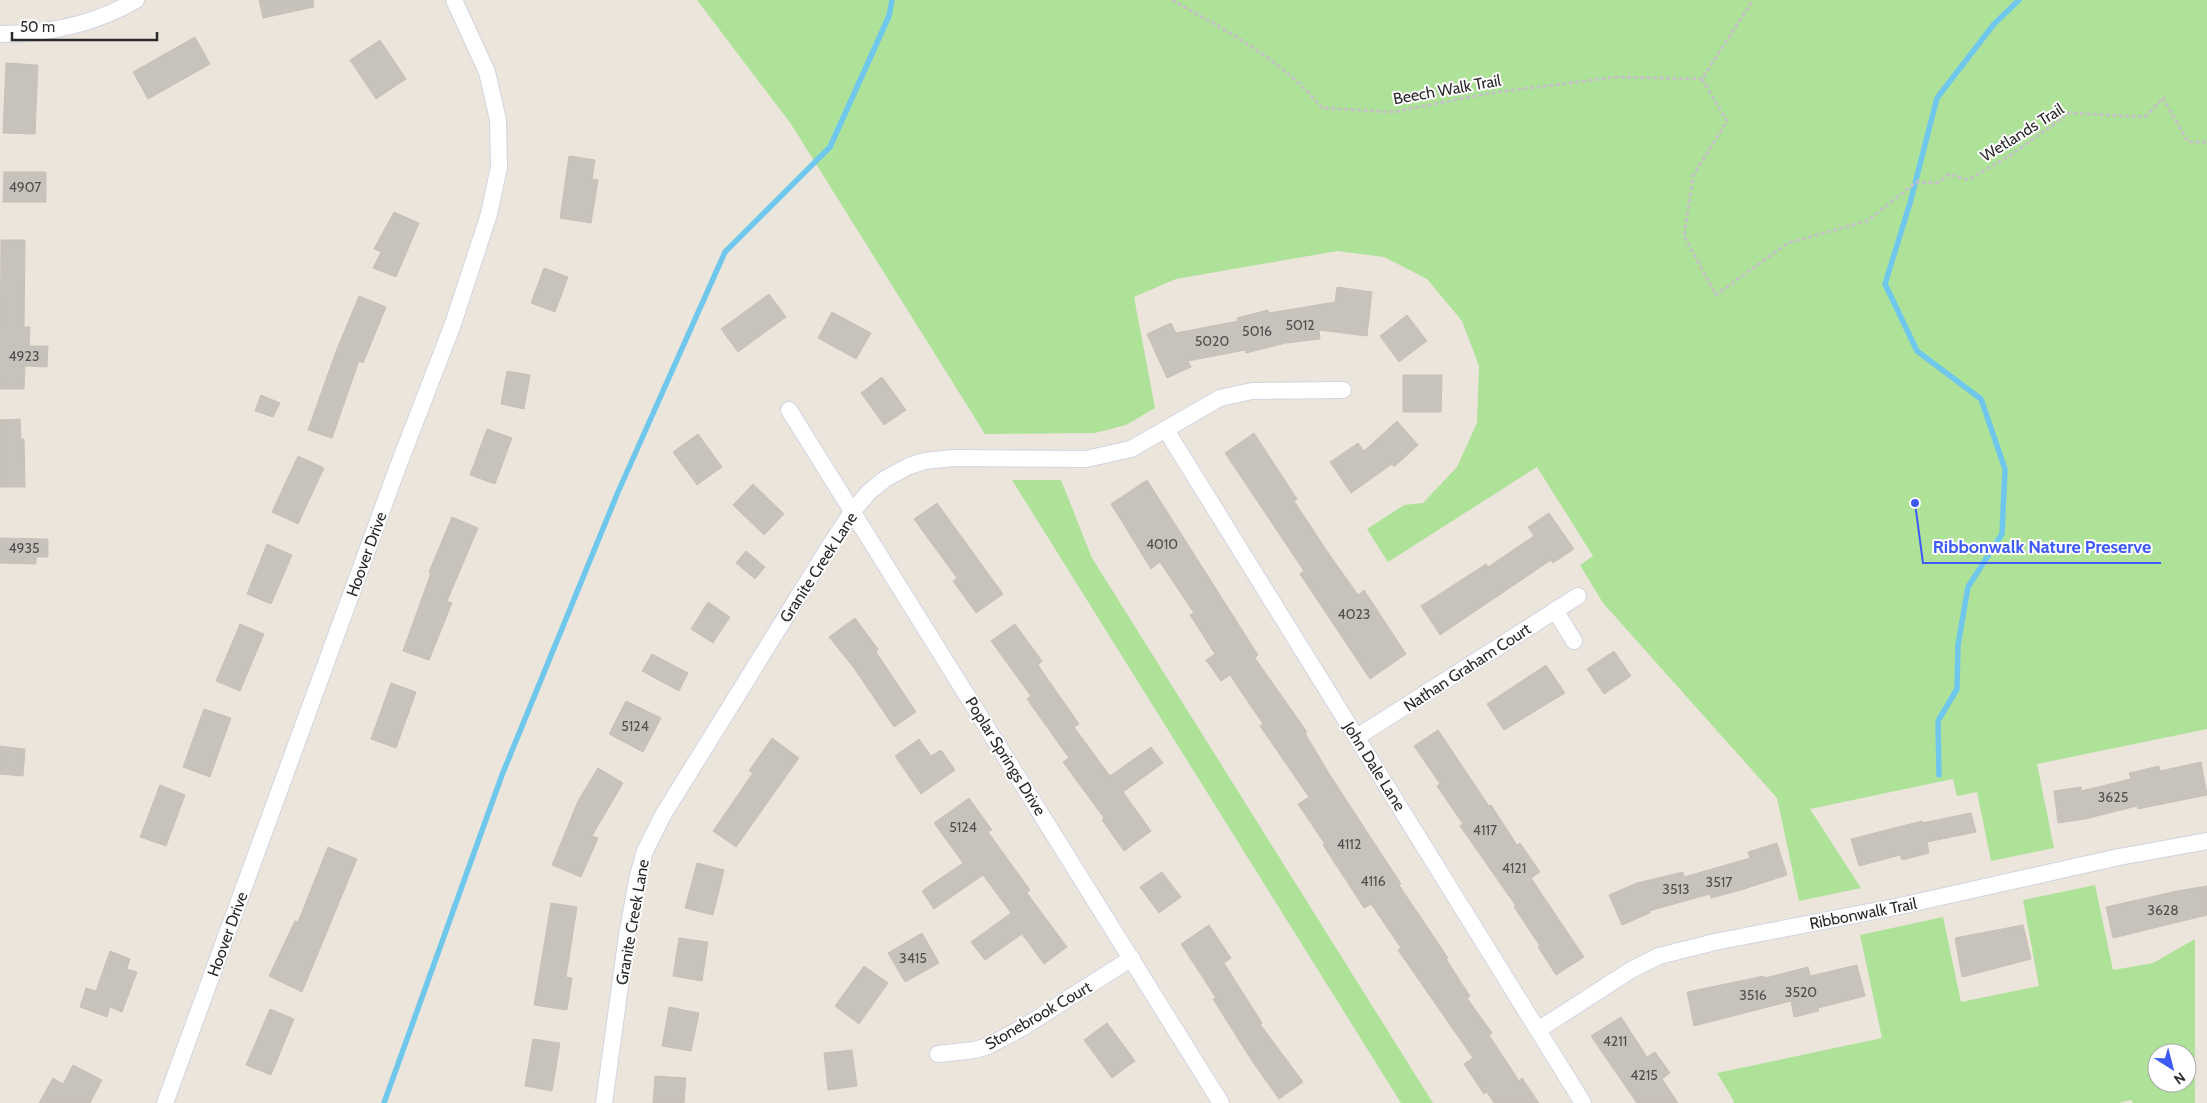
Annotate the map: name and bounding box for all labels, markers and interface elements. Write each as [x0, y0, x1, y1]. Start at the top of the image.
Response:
scale bar [12, 10, 158, 42]
text: 50 m [20, 18, 55, 36]
street label: Beech Walk Trail [1392, 71, 1503, 108]
street label: Wetlands Trail [1977, 99, 2068, 166]
house number: 4907 [9, 178, 41, 196]
house number: 5012 [1285, 316, 1315, 334]
house number: 5016 [1242, 322, 1272, 340]
house number: 5020 [1195, 332, 1229, 350]
house number: 4923 [9, 347, 39, 365]
street label: Hoover Drive [342, 509, 391, 599]
street label: Granite Creek Lane [776, 509, 861, 626]
callout: Ribbonwalk Nature Preserve [1923, 530, 2161, 563]
house number: 4010 [1146, 535, 1178, 553]
text: Ribbonwalk Nature Preserve [1933, 536, 2151, 558]
house number: 4935 [8, 539, 40, 557]
house number: 4023 [1338, 605, 1370, 623]
street label: Nathan Graham Court [1400, 619, 1535, 716]
street label: Poplar Springs Drive [961, 693, 1050, 819]
house number: 5124 [621, 717, 649, 735]
street label: John Dale Lane [1339, 717, 1409, 814]
house number: 3625 [2098, 788, 2128, 806]
house number: 5124 [949, 818, 977, 836]
house number: 4117 [1473, 821, 1497, 839]
house number: 4112 [1337, 835, 1361, 853]
street label: Granite Creek Lane [612, 858, 653, 986]
house number: 4121 [1502, 859, 1526, 877]
house number: 4116 [1360, 872, 1386, 890]
house number: 3517 [1706, 873, 1732, 891]
house number: 3513 [1662, 880, 1690, 898]
street label: Hoover Drive [203, 889, 252, 979]
street label: Ribbonwalk Trail [1808, 894, 1919, 933]
house number: 3628 [2147, 901, 2179, 919]
house number: 3415 [899, 949, 927, 967]
street label: Stonebrook Court [982, 977, 1095, 1054]
house number: 3520 [1785, 983, 1817, 1001]
house number: 3516 [1739, 986, 1767, 1004]
house number: 4211 [1603, 1032, 1627, 1050]
north arrow [2147, 1043, 2197, 1093]
house number: 4215 [1630, 1066, 1658, 1084]
text: N [2170, 1068, 2189, 1089]

